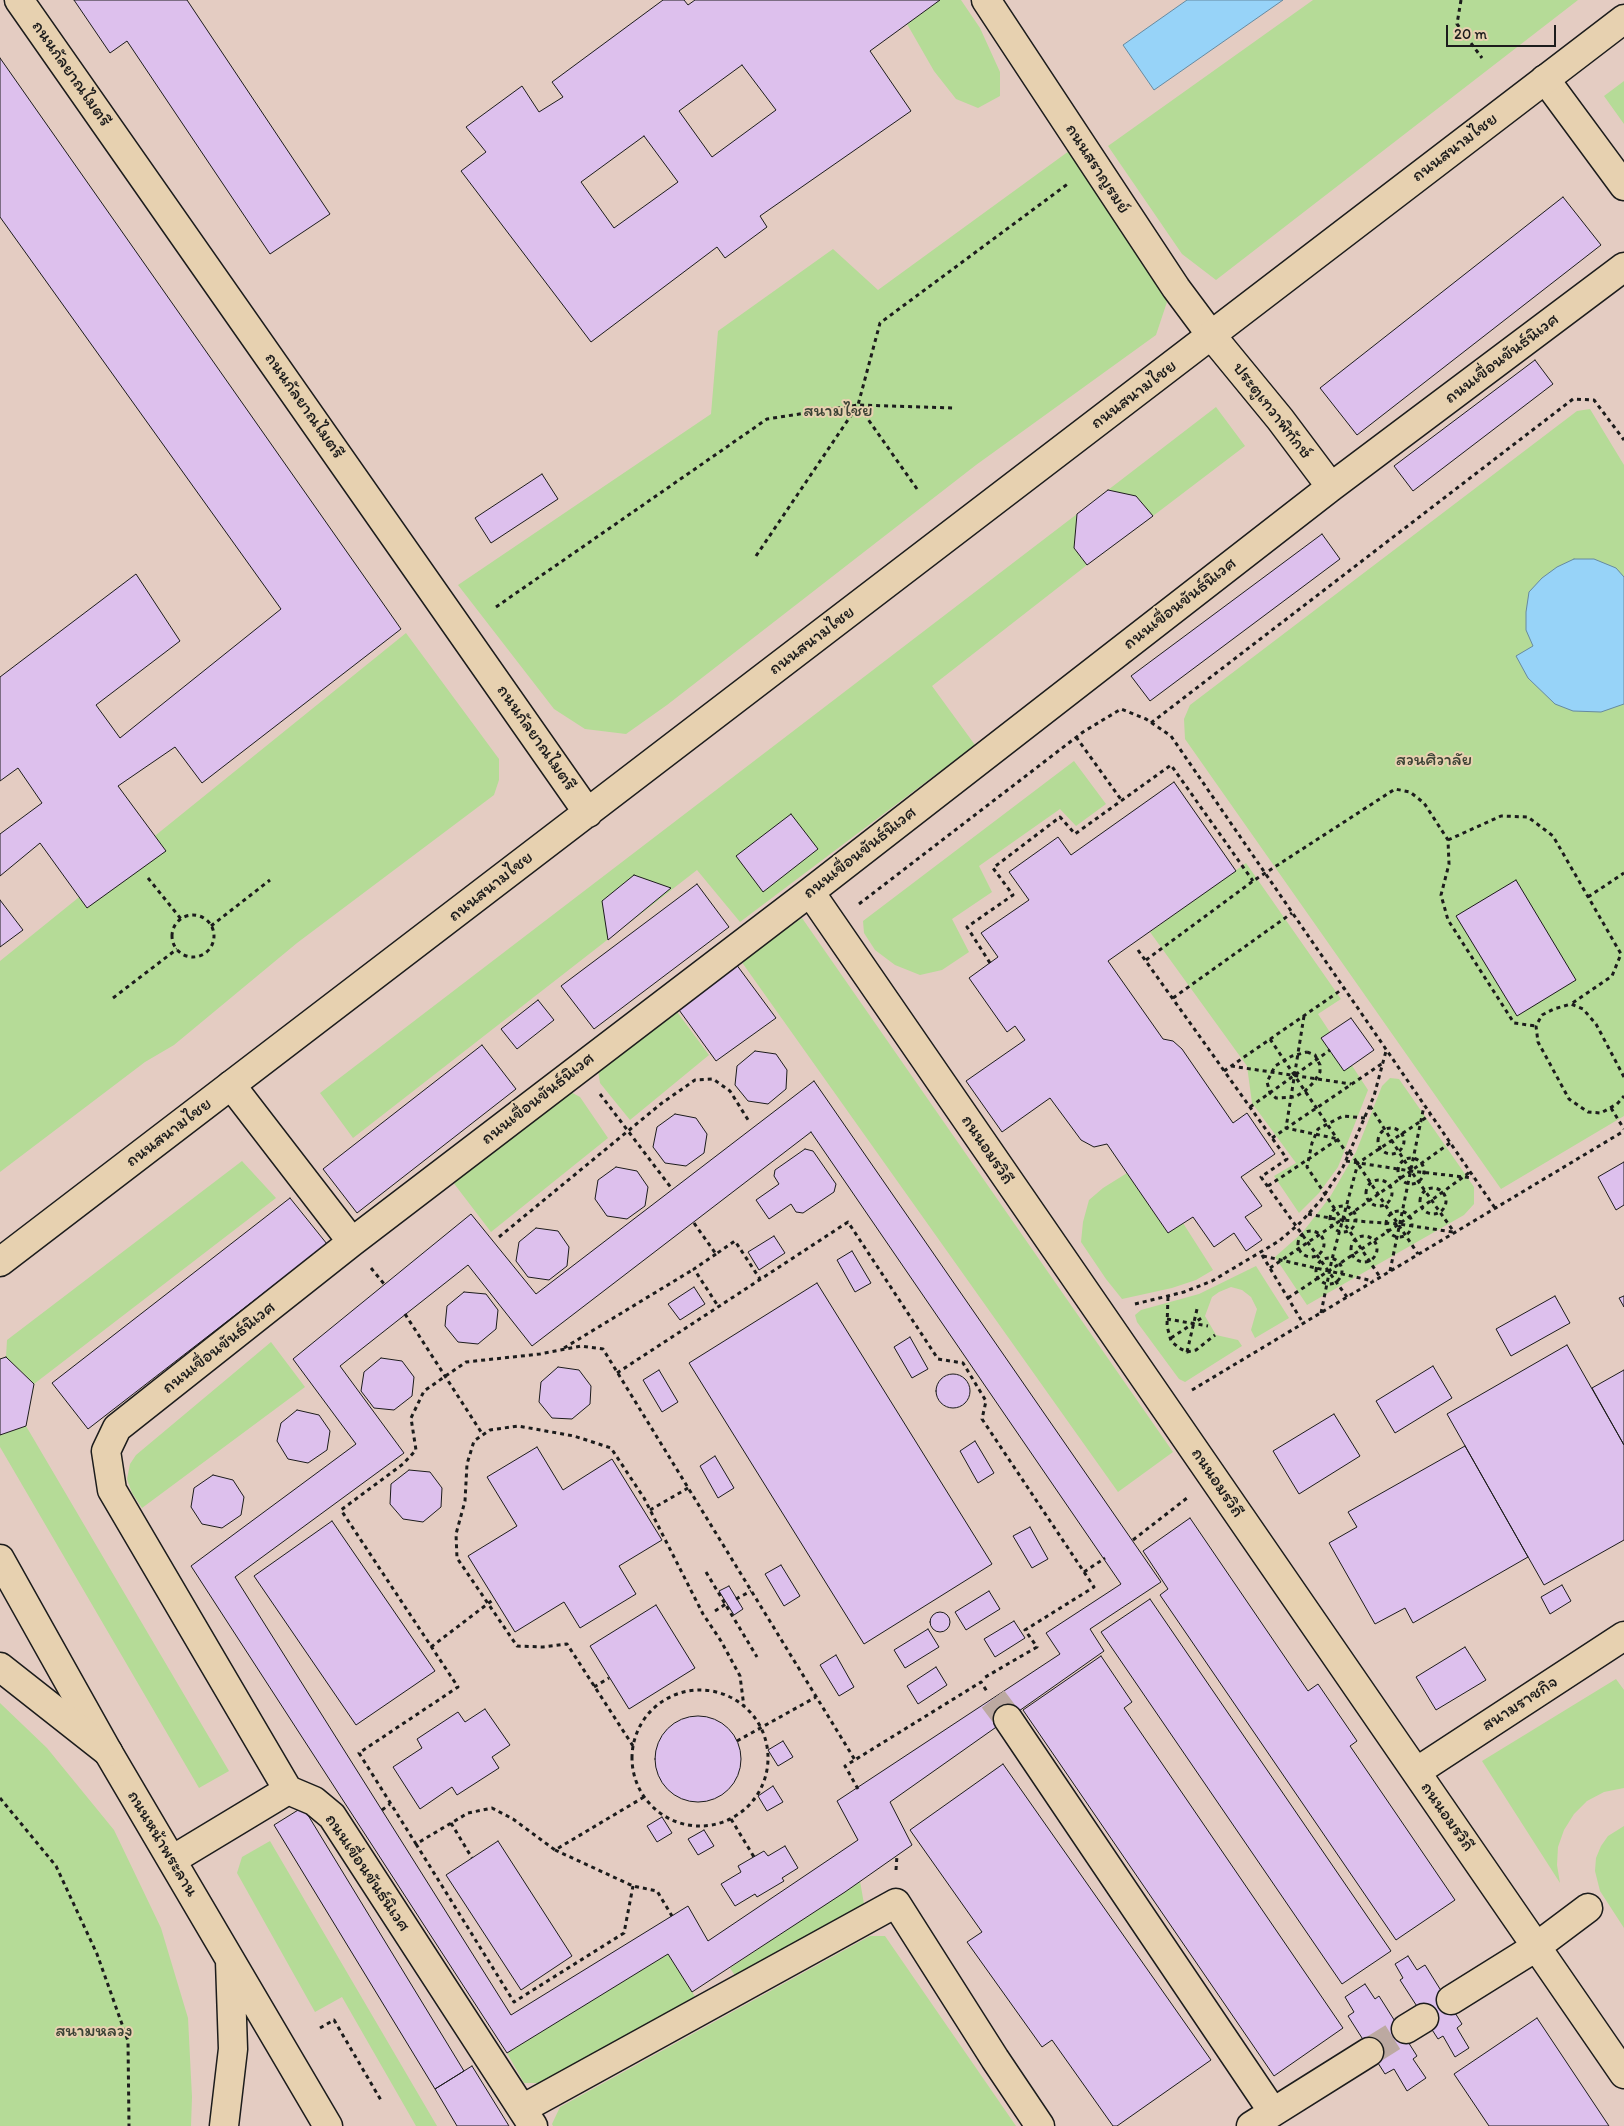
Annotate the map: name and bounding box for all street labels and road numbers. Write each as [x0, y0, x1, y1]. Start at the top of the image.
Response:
street label: ถนนกัลยาณไมตรี [26, 17, 116, 131]
street label: ถนนสนามไชย [1408, 109, 1502, 187]
street label: ถนนสราญรมย์ [1060, 120, 1134, 218]
street label: ถนนเขื่อนขันธ์นิเวศ [1441, 309, 1563, 409]
street label: ถนนกัลยาณไมตรี [259, 349, 349, 463]
street label: ถนนสนามไชย [1087, 356, 1181, 434]
street label: ประตูเทวาพิทักษ์ [1228, 358, 1316, 464]
street label: ถนนเขื่อนขันธ์นิเวศ [1119, 553, 1241, 655]
street label: ถนนสนามไชย [765, 602, 859, 680]
street label: ถนนกัลยาณไมตรี [491, 681, 581, 795]
street label: ถนนเขื่อนขันธ์นิเวศ [799, 802, 921, 904]
street label: ถนนสนามไชย [444, 847, 538, 927]
street label: ถนนเขื่อนขันธ์นิเวศ [477, 1048, 599, 1150]
street label: ถนนสนามไชย [122, 1094, 216, 1172]
street label: ถนนอมรวิถี [956, 1111, 1018, 1189]
street label: ถนนเขื่อนขันธ์นิเวศ [158, 1297, 280, 1399]
street label: ถนนอมรวิถี [1186, 1444, 1248, 1522]
street label: สนามราชกิจ [1478, 1672, 1562, 1736]
street label: ถนนอมรวิถี [1415, 1778, 1479, 1856]
street label: ถนนหน้าพระลาน [122, 1787, 202, 1901]
street label: ถนนเขื่อนขันธ์นิเวศ [320, 1810, 414, 1936]

